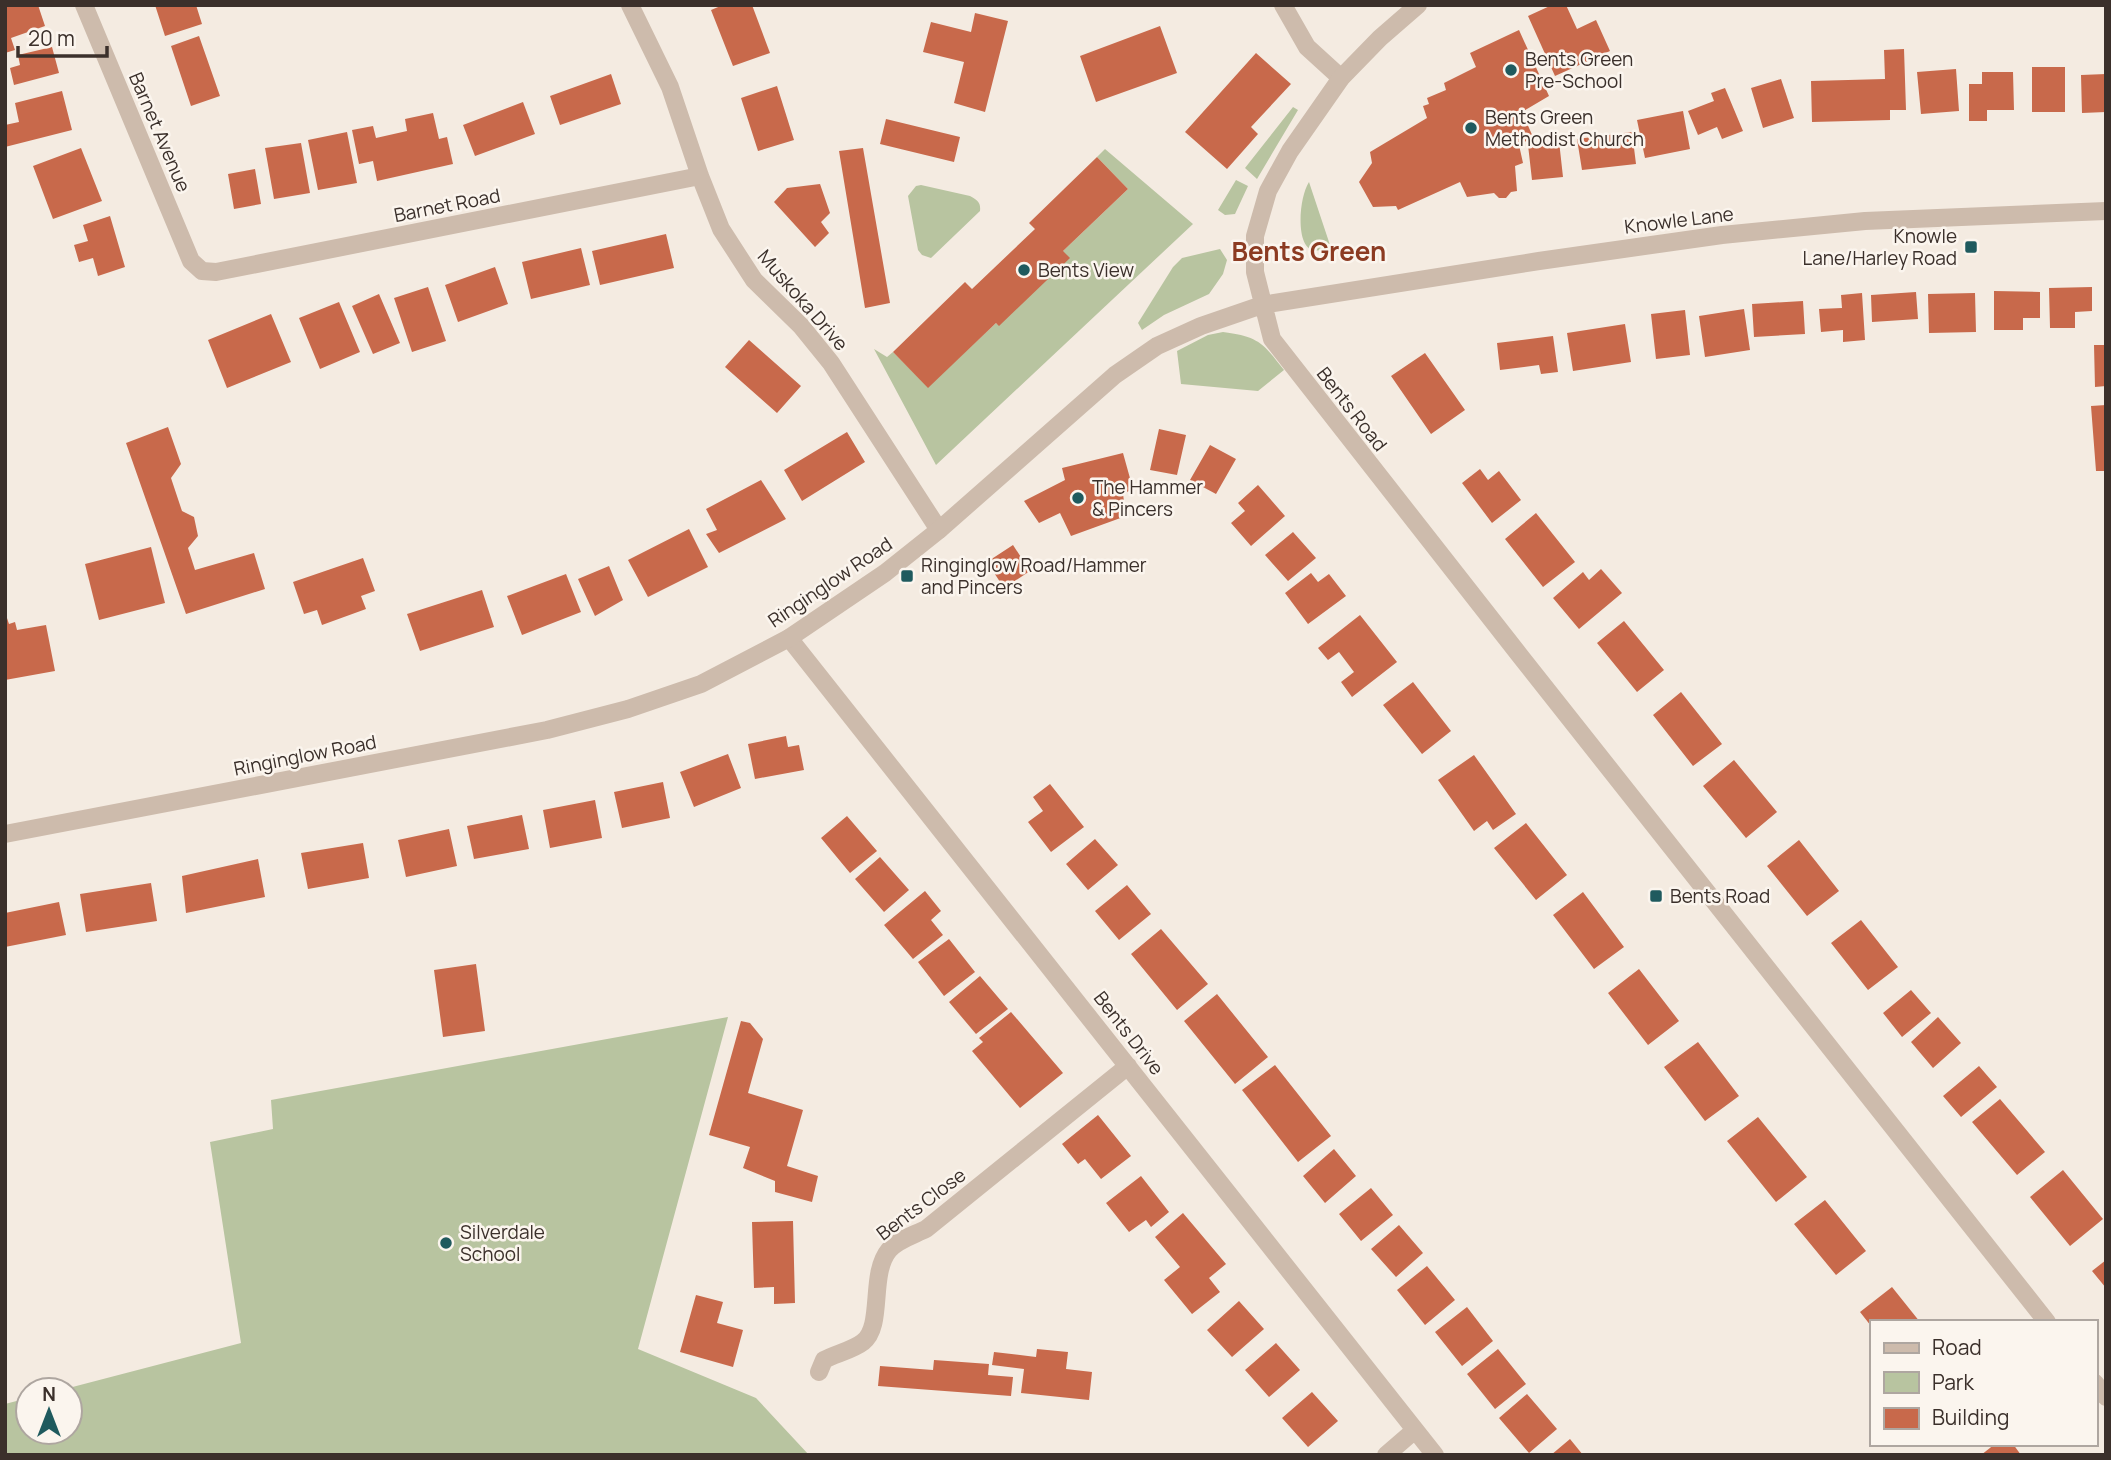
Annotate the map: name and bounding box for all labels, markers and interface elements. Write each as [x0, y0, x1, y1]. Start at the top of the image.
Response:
scale bar [18, 14, 107, 58]
text: 20 m [28, 24, 75, 52]
place label: Bents Green Pre-School [1525, 46, 1633, 94]
marker: Bents Green Pre-School [1503, 62, 1519, 78]
street label: Barnet Avenue [123, 68, 197, 196]
place label: Bents Green Methodist Church [1485, 104, 1644, 152]
marker: Bents Green Methodist Church [1463, 120, 1479, 136]
street label: Barnet Road [392, 182, 502, 228]
street label: Knowle Lane [1623, 200, 1735, 240]
place label: Knowle Lane/Harley Road [1802, 223, 1957, 271]
district label: Bents Green [1232, 233, 1386, 269]
marker: Knowle Lane/Harley Road [1963, 239, 1979, 255]
street label: Muskoka Drive [752, 244, 854, 356]
place label: Bents View [1038, 257, 1134, 283]
marker: Bents View [1016, 262, 1032, 278]
street label: Bents Road [1311, 362, 1393, 456]
place label: The Hammer & Pincers [1092, 474, 1203, 522]
marker: The Hammer & Pincers [1070, 490, 1086, 506]
street label: Ringinglow Road [763, 531, 897, 633]
place label: Ringinglow Road/Hammer and Pincers [921, 552, 1147, 600]
marker: Ringinglow Road/Hammer and Pincers [899, 568, 915, 584]
street label: Ringinglow Road [232, 728, 378, 782]
place label: Bents Road [1670, 883, 1770, 909]
marker: Bents Road [1648, 888, 1664, 904]
street label: Bents Drive [1088, 986, 1170, 1080]
street label: Bents Close [871, 1162, 971, 1246]
place label: Silverdale School [460, 1219, 545, 1267]
marker: Silverdale School [438, 1235, 454, 1251]
legend [1870, 1320, 2097, 1446]
text: Road [1932, 1333, 1982, 1361]
text: Park [1932, 1368, 1974, 1396]
north arrow [14, 1376, 84, 1446]
text: N [42, 1381, 56, 1407]
text: Building [1932, 1403, 2009, 1431]

